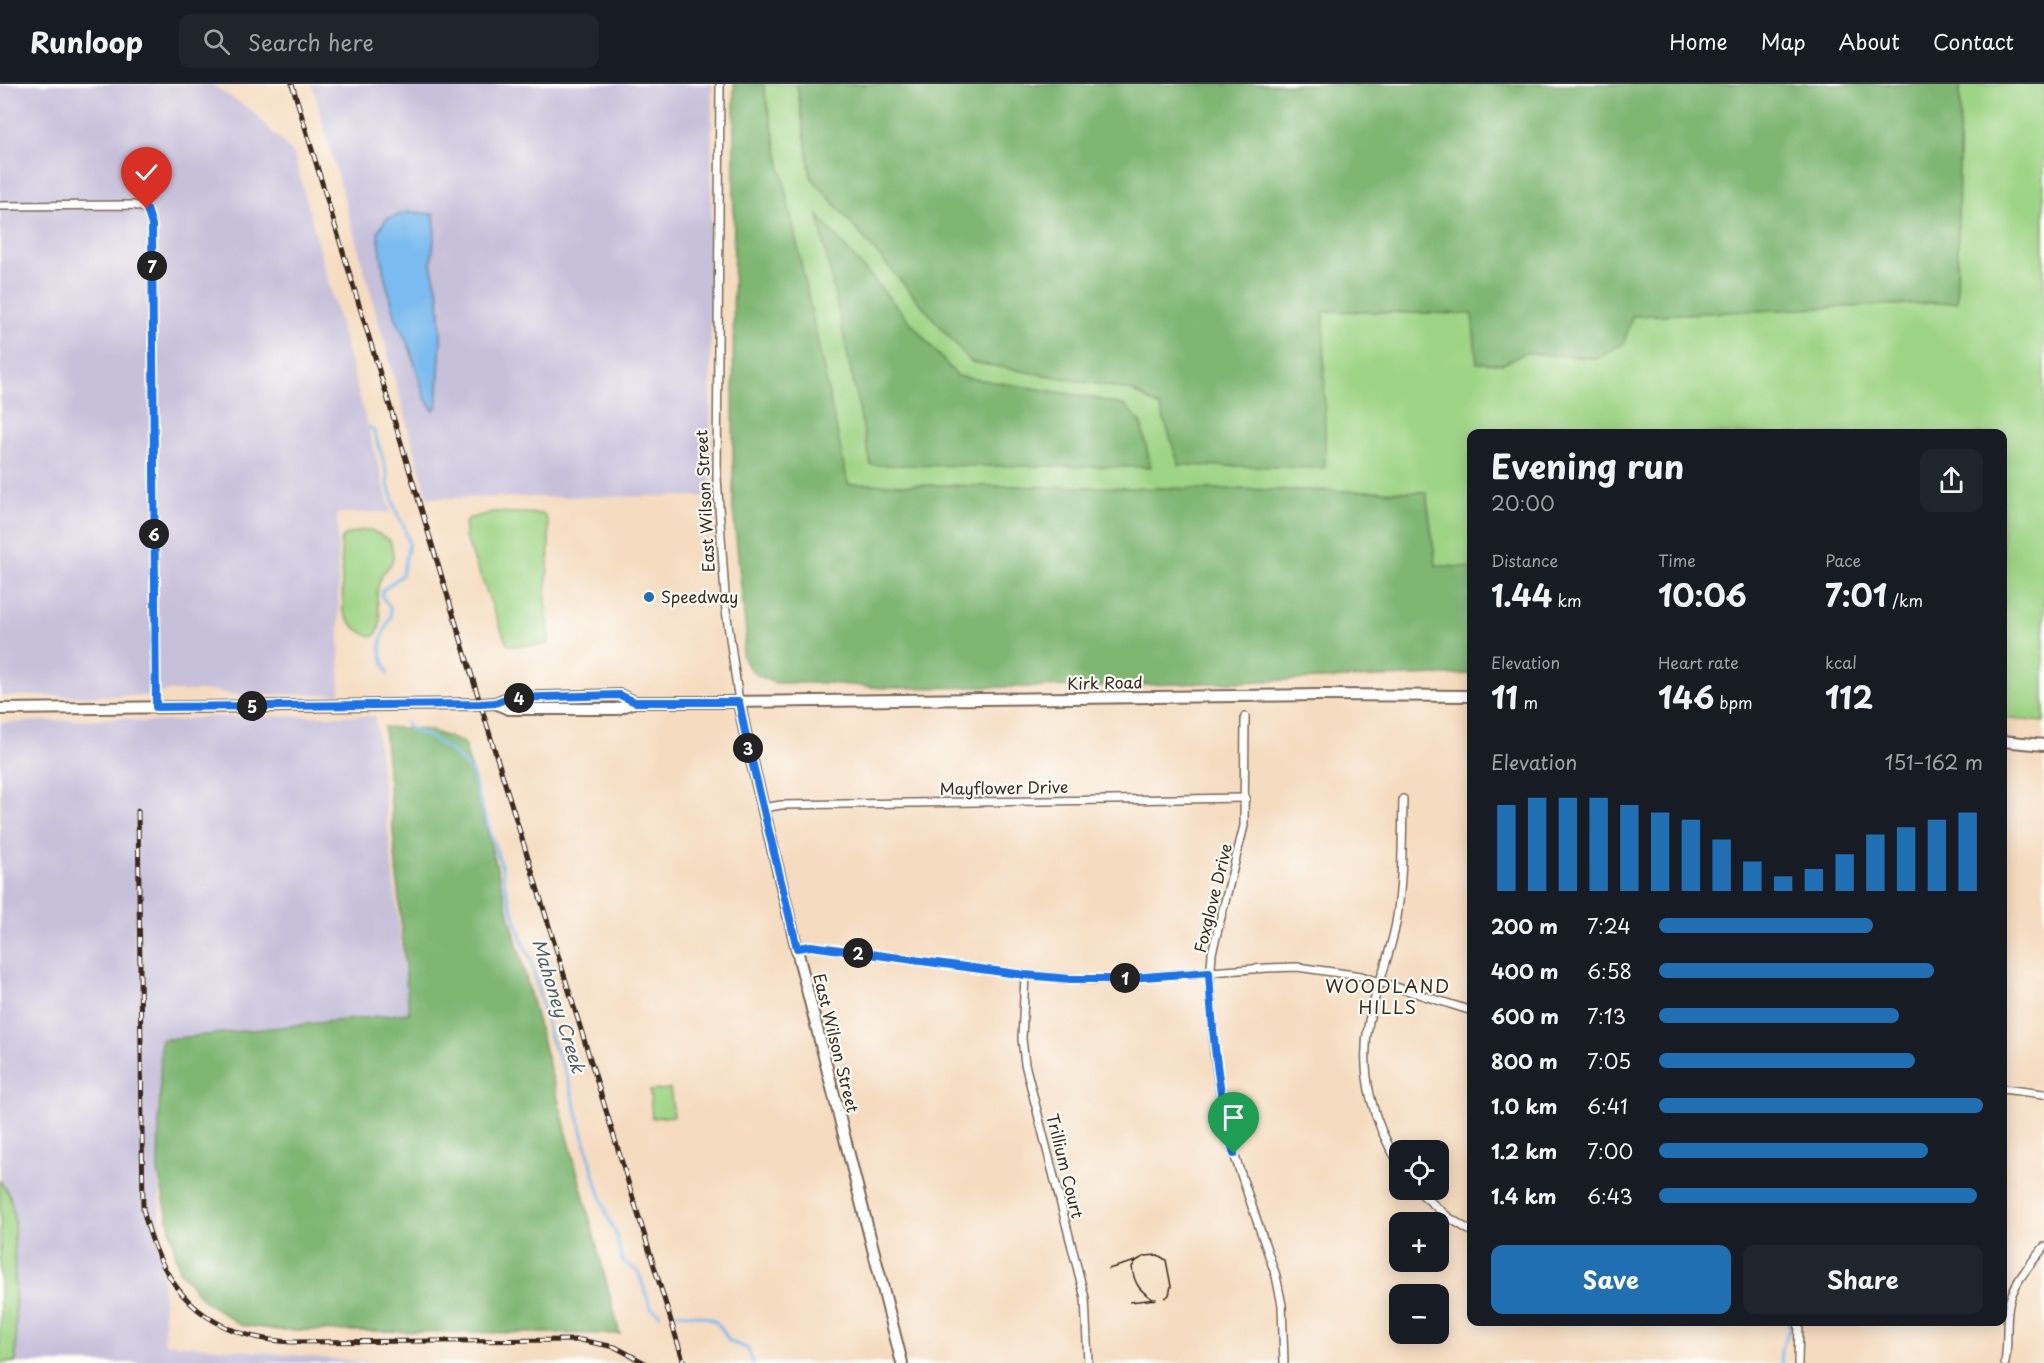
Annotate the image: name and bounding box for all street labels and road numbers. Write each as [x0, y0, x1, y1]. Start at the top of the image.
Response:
street label: East Wilson Street [688, 429, 720, 573]
street label: Kirk Road [1067, 669, 1143, 695]
street label: Mayflower Drive [939, 774, 1069, 800]
street label: Foxglove Drive [1187, 841, 1237, 955]
street label: East Wilson Street [808, 971, 866, 1115]
street label: Trillium Court [1041, 1111, 1091, 1221]

